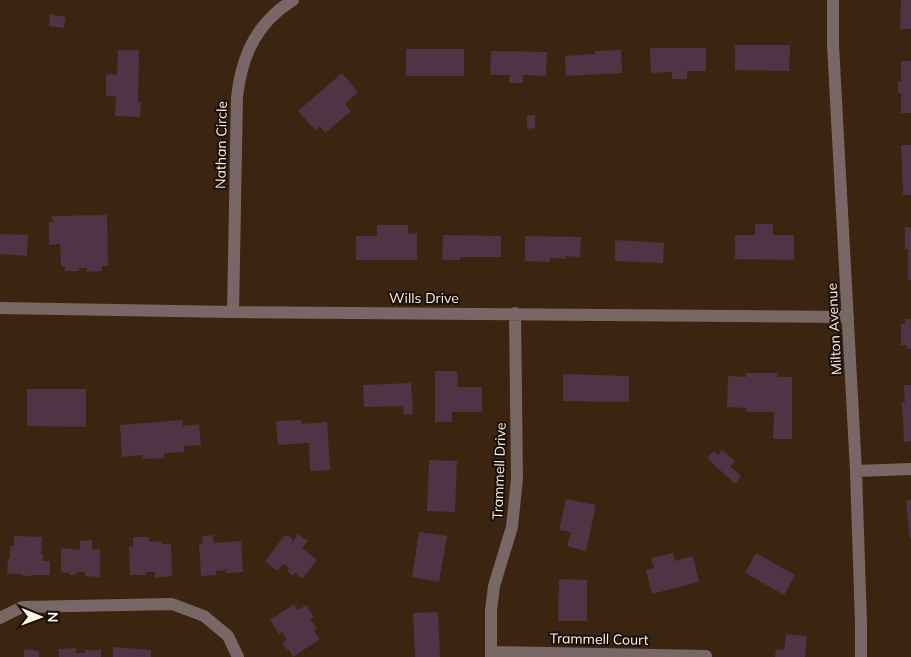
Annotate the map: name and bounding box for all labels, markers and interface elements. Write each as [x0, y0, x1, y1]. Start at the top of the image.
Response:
street label: Nathan Circle [211, 101, 231, 189]
street label: Milton Avenue [823, 283, 845, 375]
street label: Wills Drive [389, 289, 459, 307]
street label: Trammell Drive [488, 422, 510, 520]
north arrow [15, 592, 65, 642]
text: N [44, 612, 62, 623]
street label: Trammell Court [549, 629, 649, 649]

